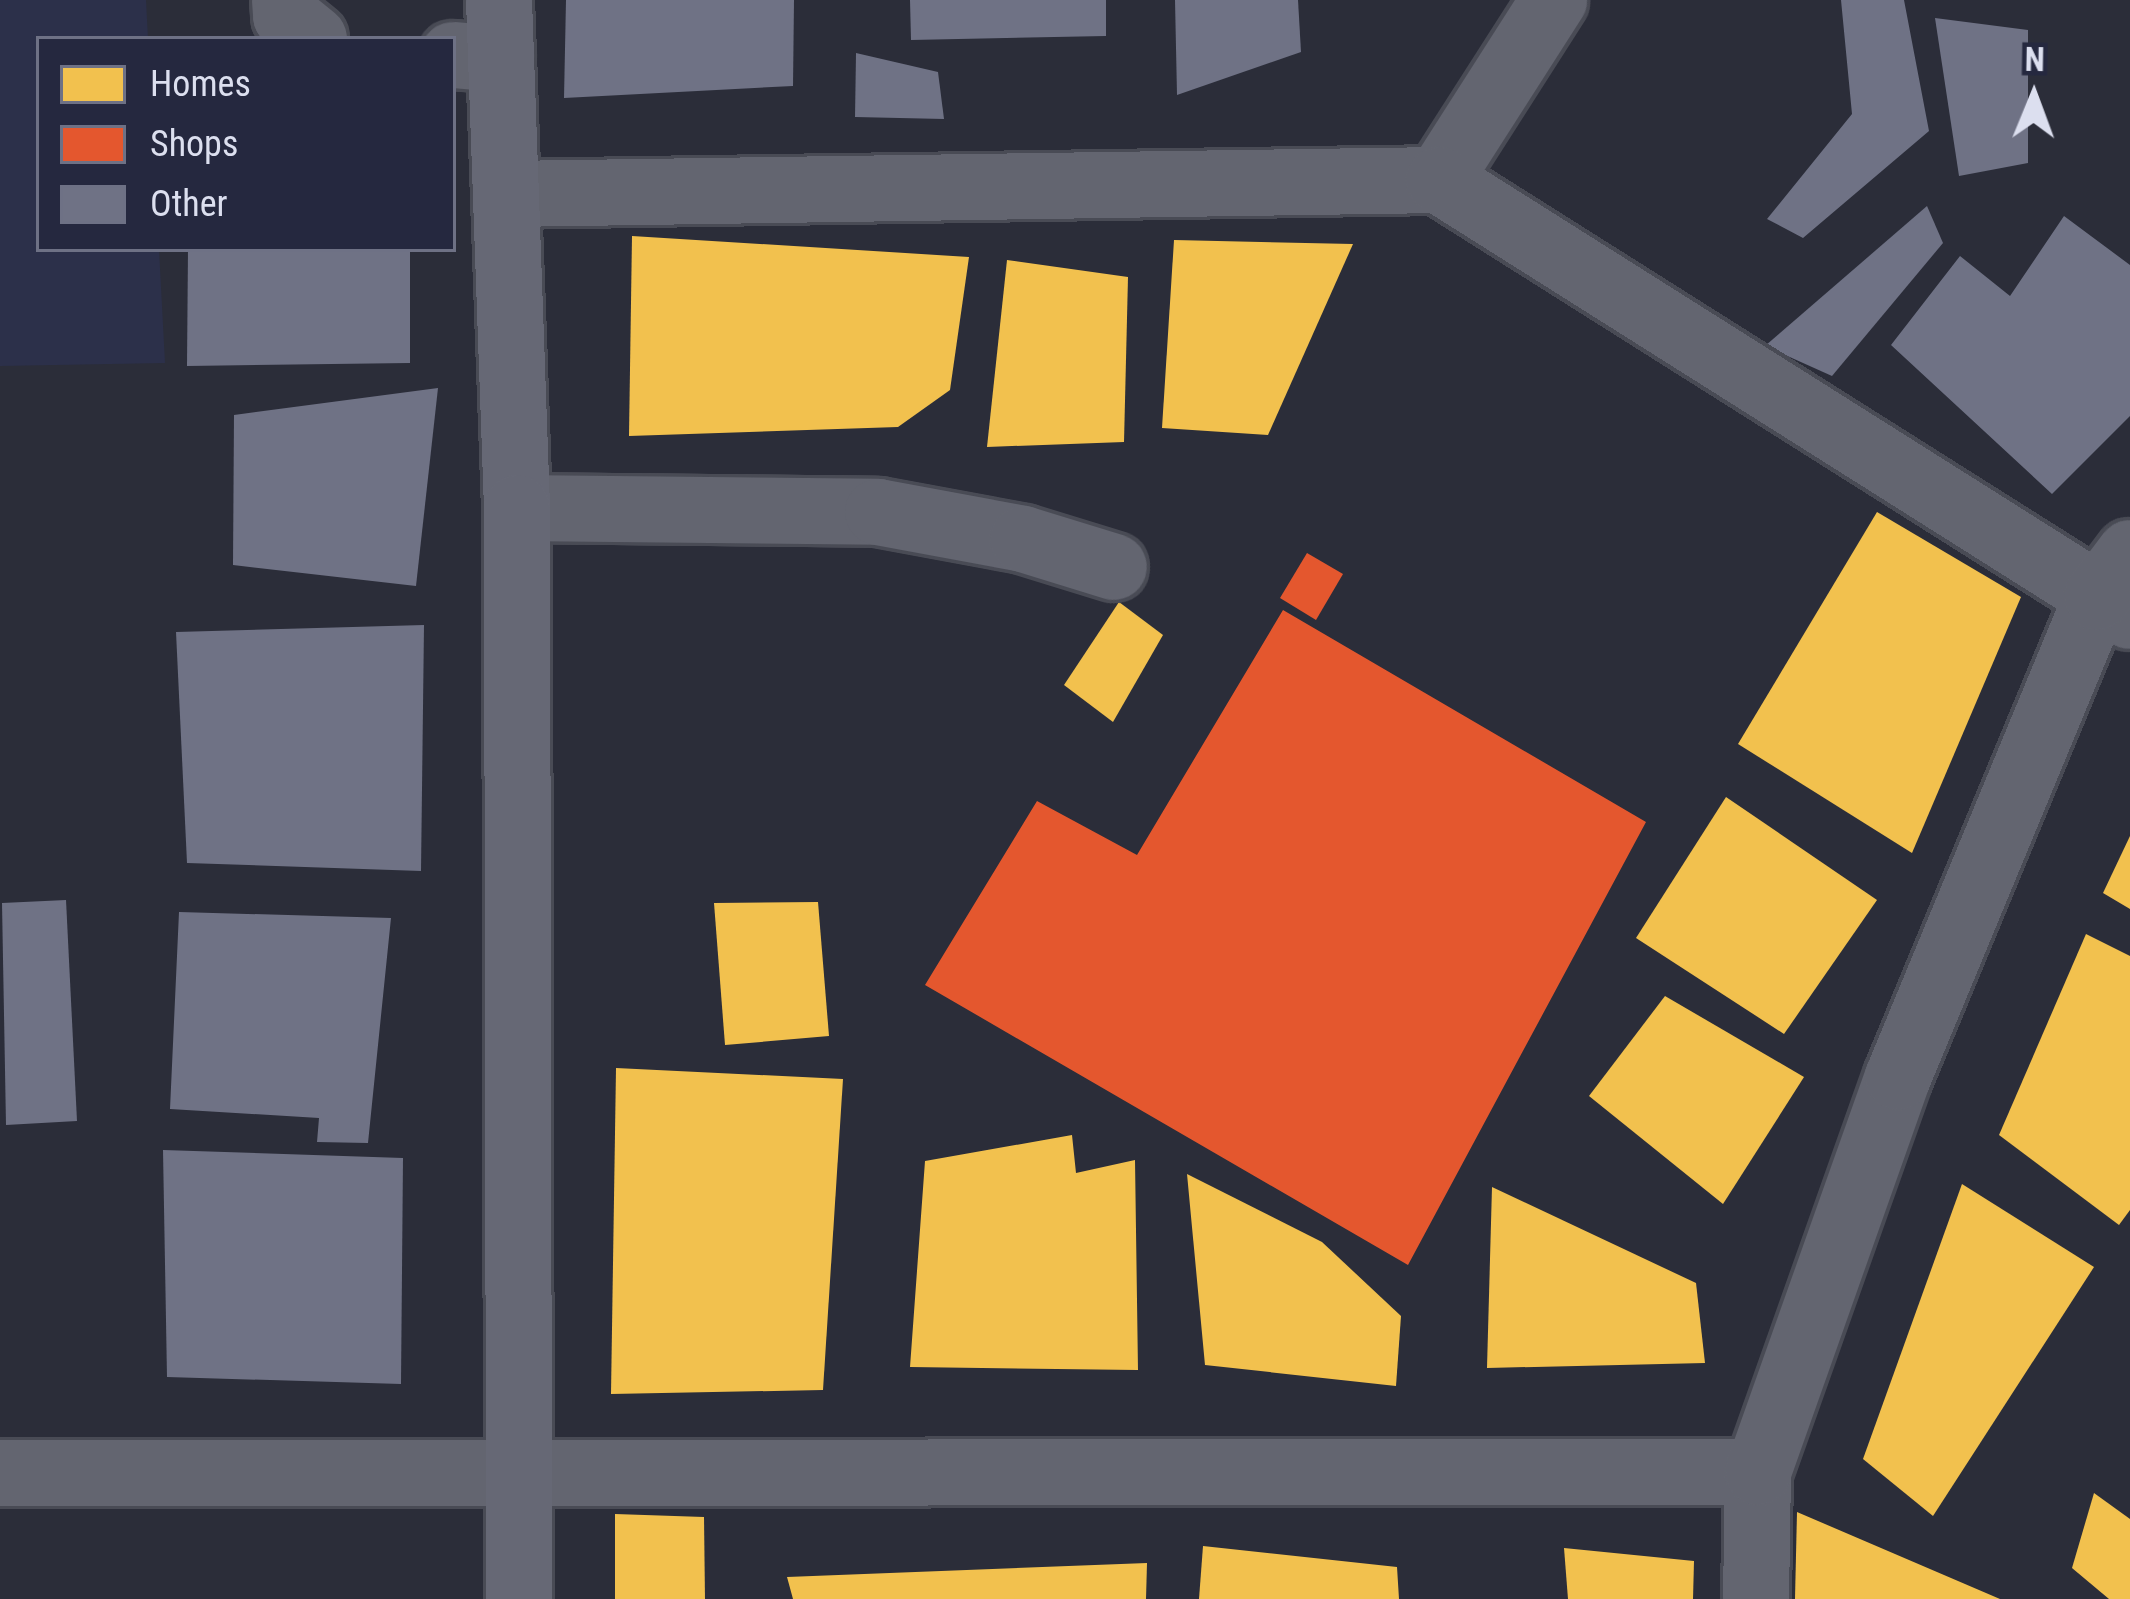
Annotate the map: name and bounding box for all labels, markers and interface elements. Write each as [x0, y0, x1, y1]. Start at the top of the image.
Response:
legend [36, 36, 456, 252]
north arrow [1974, 36, 2094, 156]
text: N [2024, 40, 2045, 79]
text: Homes [150, 63, 251, 105]
text: Shops [150, 123, 238, 165]
text: Other [150, 183, 228, 225]

